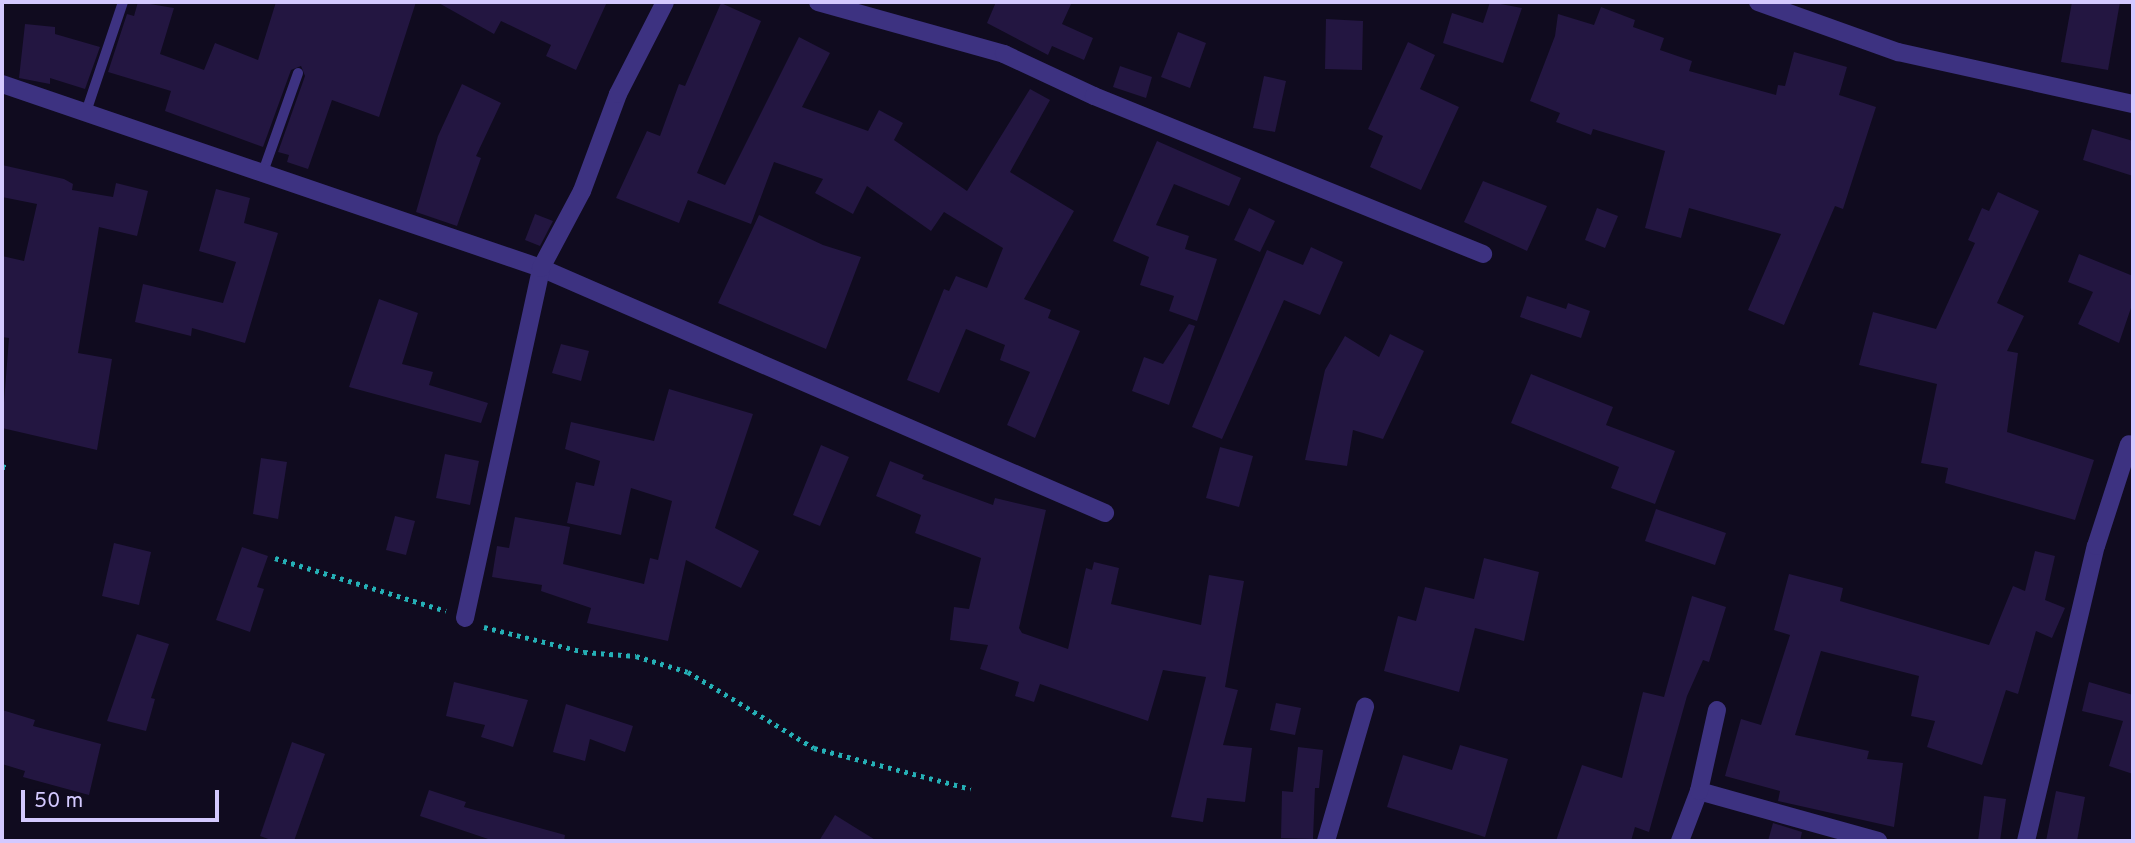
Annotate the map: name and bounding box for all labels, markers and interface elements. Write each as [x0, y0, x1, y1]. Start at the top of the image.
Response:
scale bar [24, 776, 222, 820]
text: 50 m [34, 788, 83, 815]

